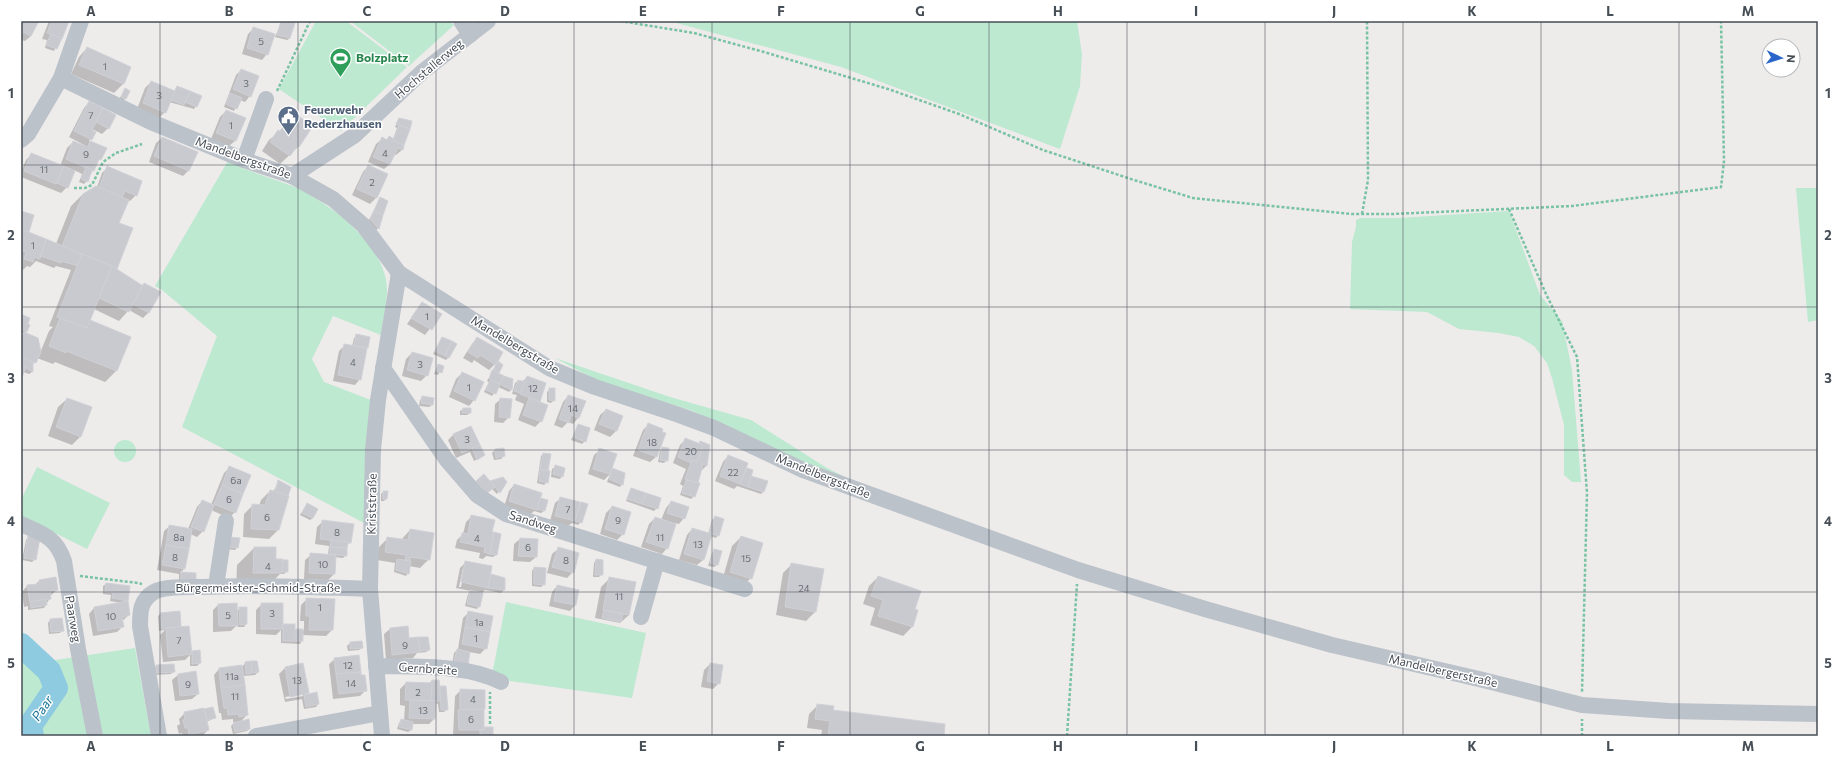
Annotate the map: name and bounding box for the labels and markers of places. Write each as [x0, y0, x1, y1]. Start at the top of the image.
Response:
sports icon: Bolzplatz [328, 45, 354, 78]
place label: Bolzplatz [356, 50, 409, 64]
place label: Feuerwehr Rederzhausen [304, 102, 382, 130]
public building icon: Feuerwehr Rederzhausen [276, 104, 302, 137]

